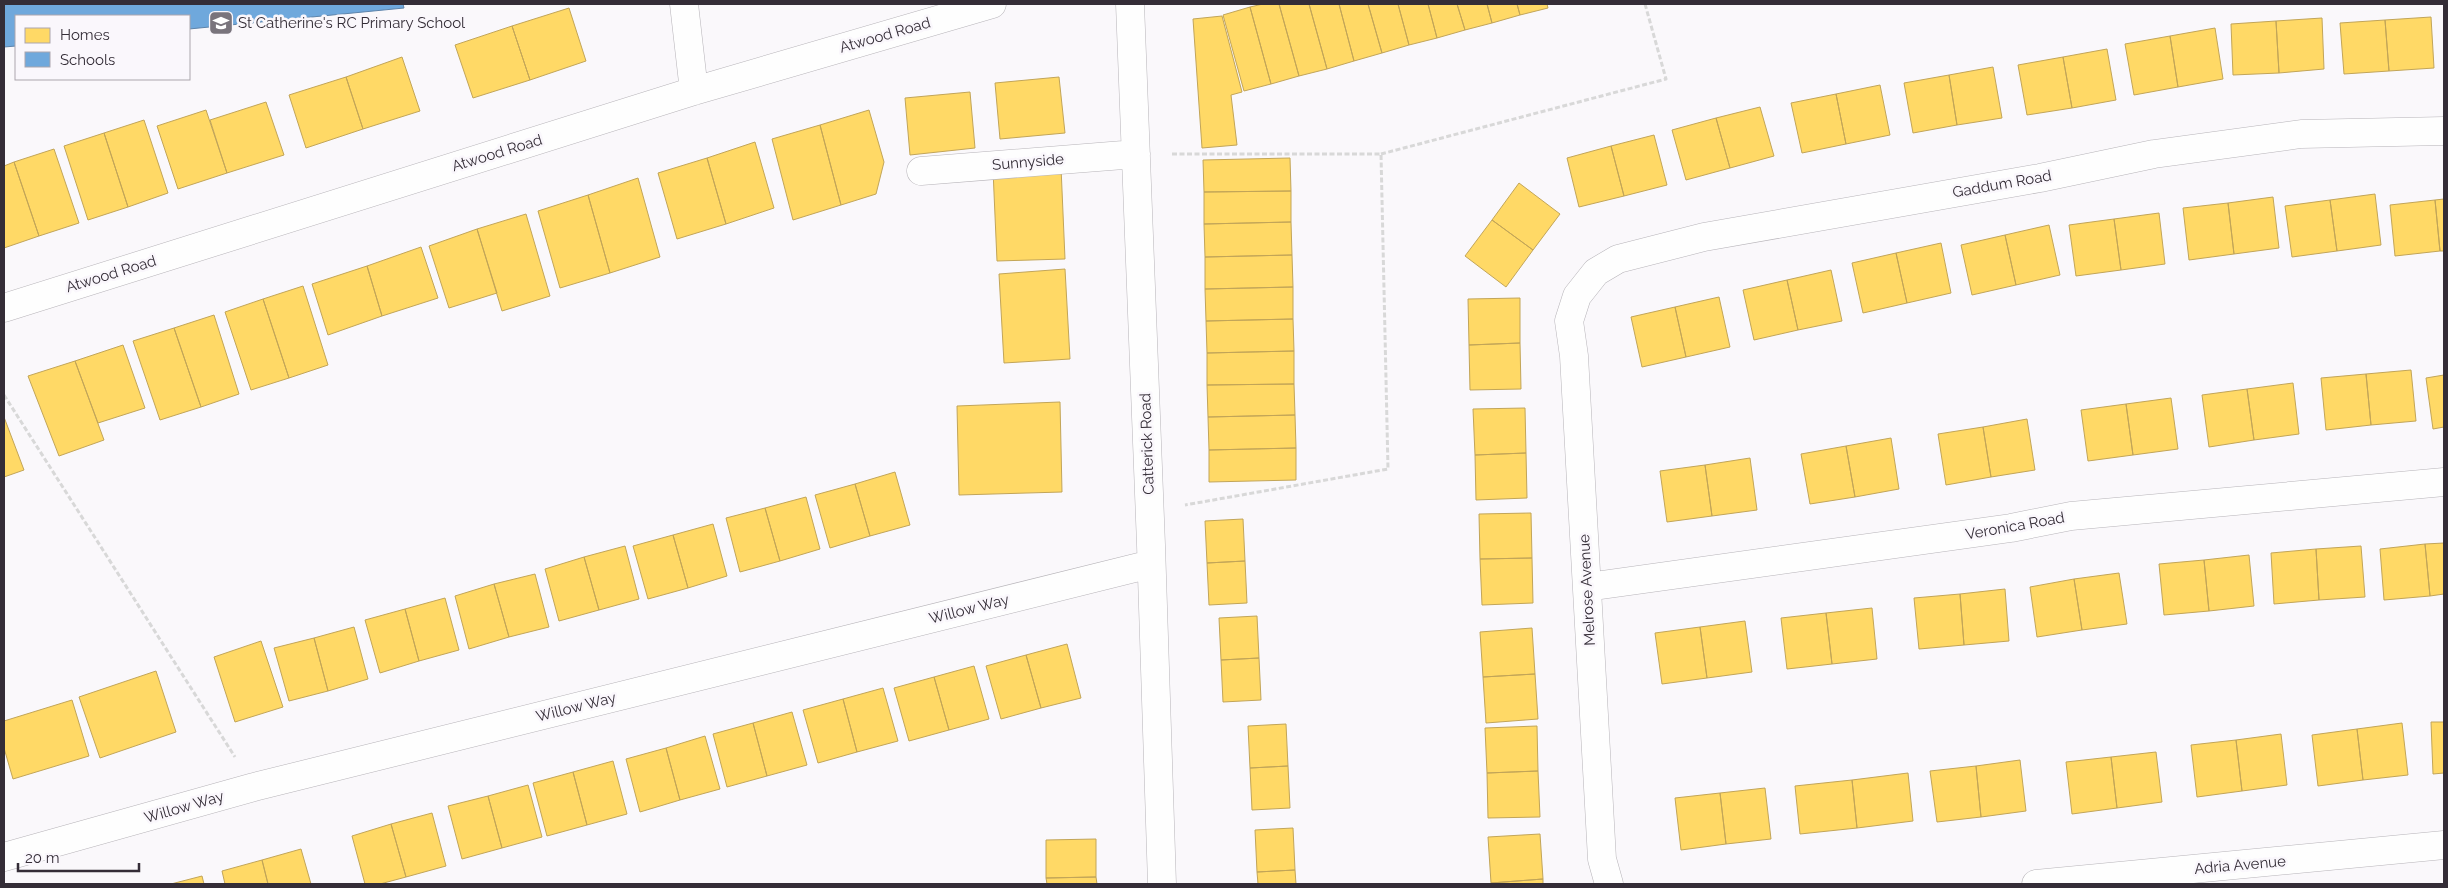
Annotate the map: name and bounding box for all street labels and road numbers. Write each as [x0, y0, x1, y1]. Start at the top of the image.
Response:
street label: Atwood Road [837, 13, 933, 57]
street label: Atwood Road [450, 131, 544, 175]
street label: Sunnyside [991, 150, 1065, 174]
street label: Gaddum Road [1951, 166, 2053, 202]
street label: Atwood Road [64, 252, 158, 296]
street label: Catterick Road [1136, 393, 1158, 495]
street label: Veronica Road [1964, 508, 2066, 544]
street label: Melrose Avenue [1575, 533, 1599, 646]
street label: Willow Way [927, 590, 1011, 628]
street label: Willow Way [534, 688, 618, 726]
street label: Willow Way [142, 787, 226, 827]
street label: Adria Avenue [2193, 852, 2287, 878]

